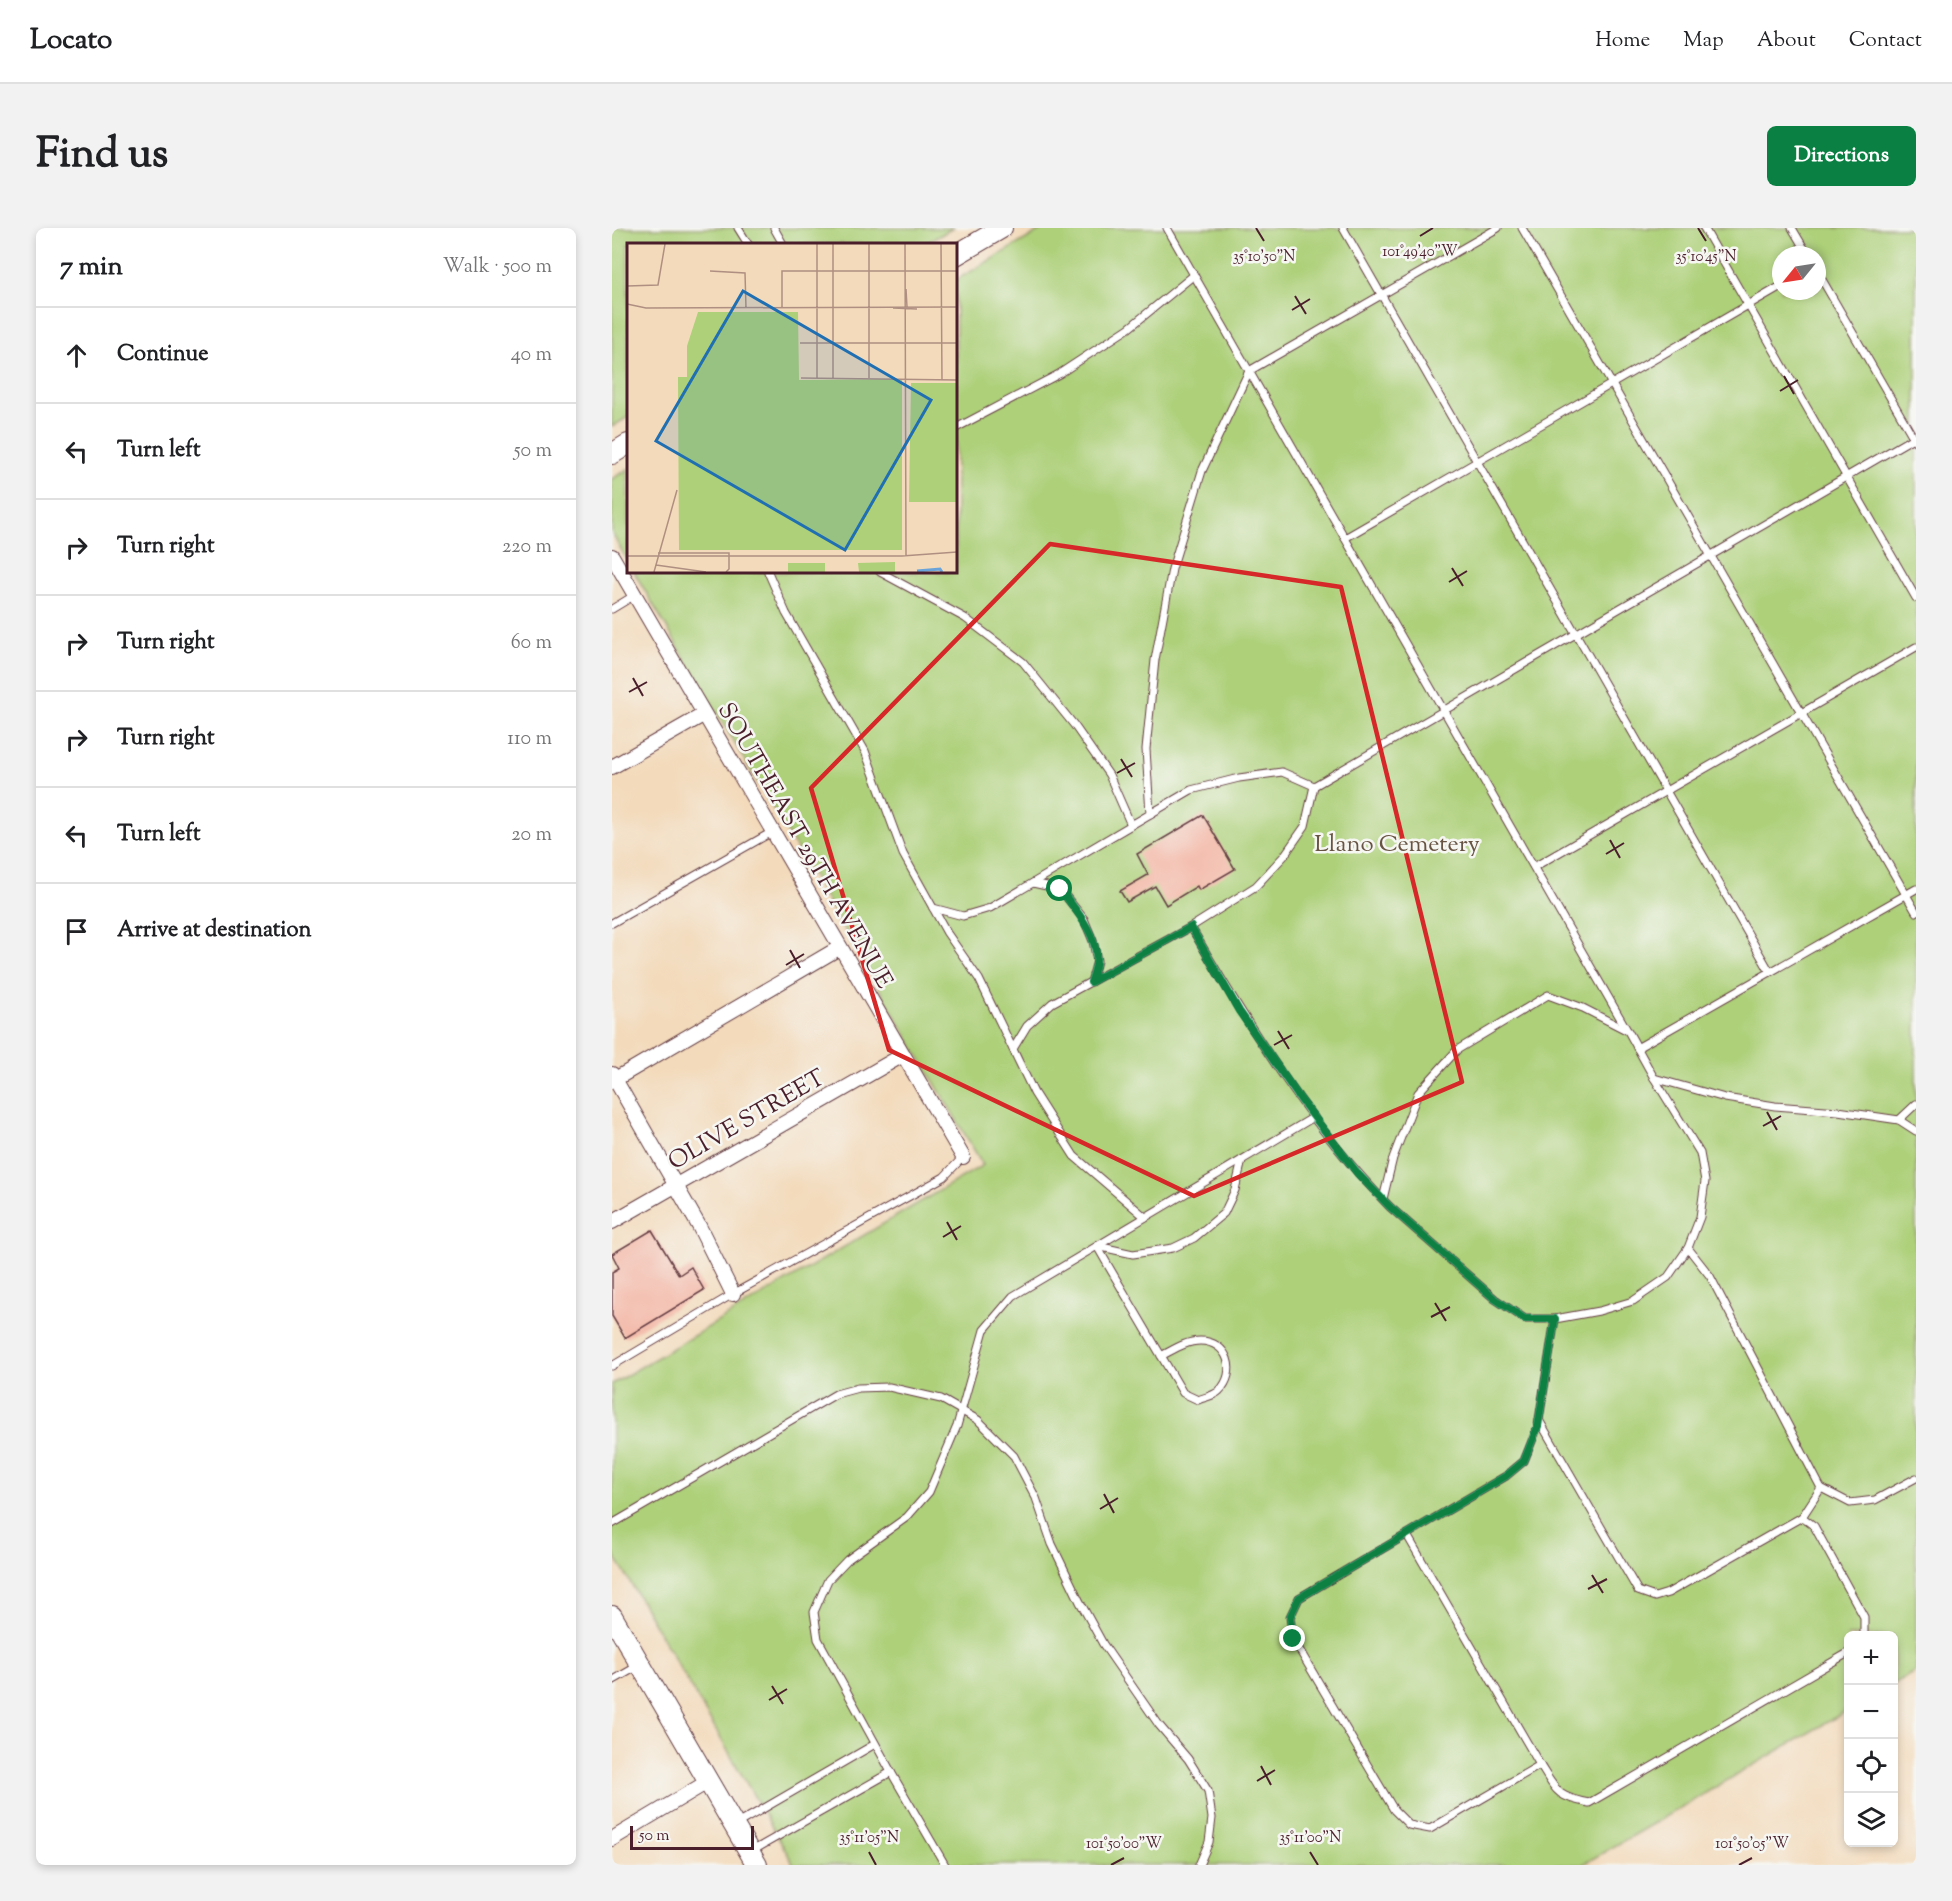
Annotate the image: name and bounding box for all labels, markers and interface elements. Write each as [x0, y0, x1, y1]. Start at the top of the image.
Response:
text: Locato [30, 21, 112, 61]
text: Home [1595, 26, 1650, 56]
text: Map [1683, 26, 1724, 56]
text: About [1757, 26, 1816, 56]
text: Contact [1849, 26, 1922, 56]
text: Find us [36, 126, 168, 186]
button: Directions [1767, 126, 1916, 186]
text: 101°49'40"W [1382, 242, 1458, 263]
inset map [627, 243, 957, 573]
north arrow [1772, 246, 1826, 300]
text: 35°10'50"N [1233, 247, 1295, 268]
text: 35°10'45"N [1675, 247, 1737, 268]
text: 7 min [60, 249, 123, 286]
text: Walk · 500 m [443, 253, 552, 282]
icon: ahead [60, 339, 93, 372]
text: Continue [117, 339, 208, 371]
text: 40 m [511, 341, 552, 370]
icon: left [60, 435, 93, 468]
text: Turn left [117, 435, 200, 467]
text: 50 m [514, 437, 552, 466]
icon: right [60, 531, 93, 564]
text: Turn right [117, 531, 214, 563]
text: 220 m [502, 533, 552, 562]
icon: right [60, 627, 93, 660]
text: Turn right [117, 627, 214, 659]
text: 60 m [511, 629, 552, 658]
street label: SOUTHEAST 29TH AVENUE [708, 697, 901, 996]
icon: right [60, 723, 93, 756]
text: Turn right [117, 723, 214, 755]
text: 110 m [507, 725, 552, 754]
icon: left [60, 819, 93, 852]
text: Turn left [117, 819, 200, 851]
text: 20 m [511, 821, 552, 850]
park label: Llano Cemetery [1314, 828, 1480, 862]
route start [1046, 875, 1072, 901]
icon: arrive [60, 915, 93, 948]
text: Arrive at destination [117, 915, 312, 947]
street label: OLIVE STREET [662, 1062, 832, 1179]
route end [1279, 1625, 1305, 1651]
map controls [1844, 1631, 1898, 1847]
button: + [1844, 1631, 1898, 1685]
button: − [1844, 1685, 1898, 1739]
button: locate [1844, 1739, 1898, 1793]
button: layers [1844, 1793, 1898, 1847]
scale bar [630, 1823, 754, 1850]
text: 50 m [639, 1825, 670, 1848]
text: 35°11'05"N [839, 1828, 899, 1849]
text: 35°11'00"N [1279, 1828, 1341, 1849]
text: 101°50'00"W [1086, 1834, 1162, 1855]
text: 101°50'05"W [1715, 1834, 1789, 1855]

